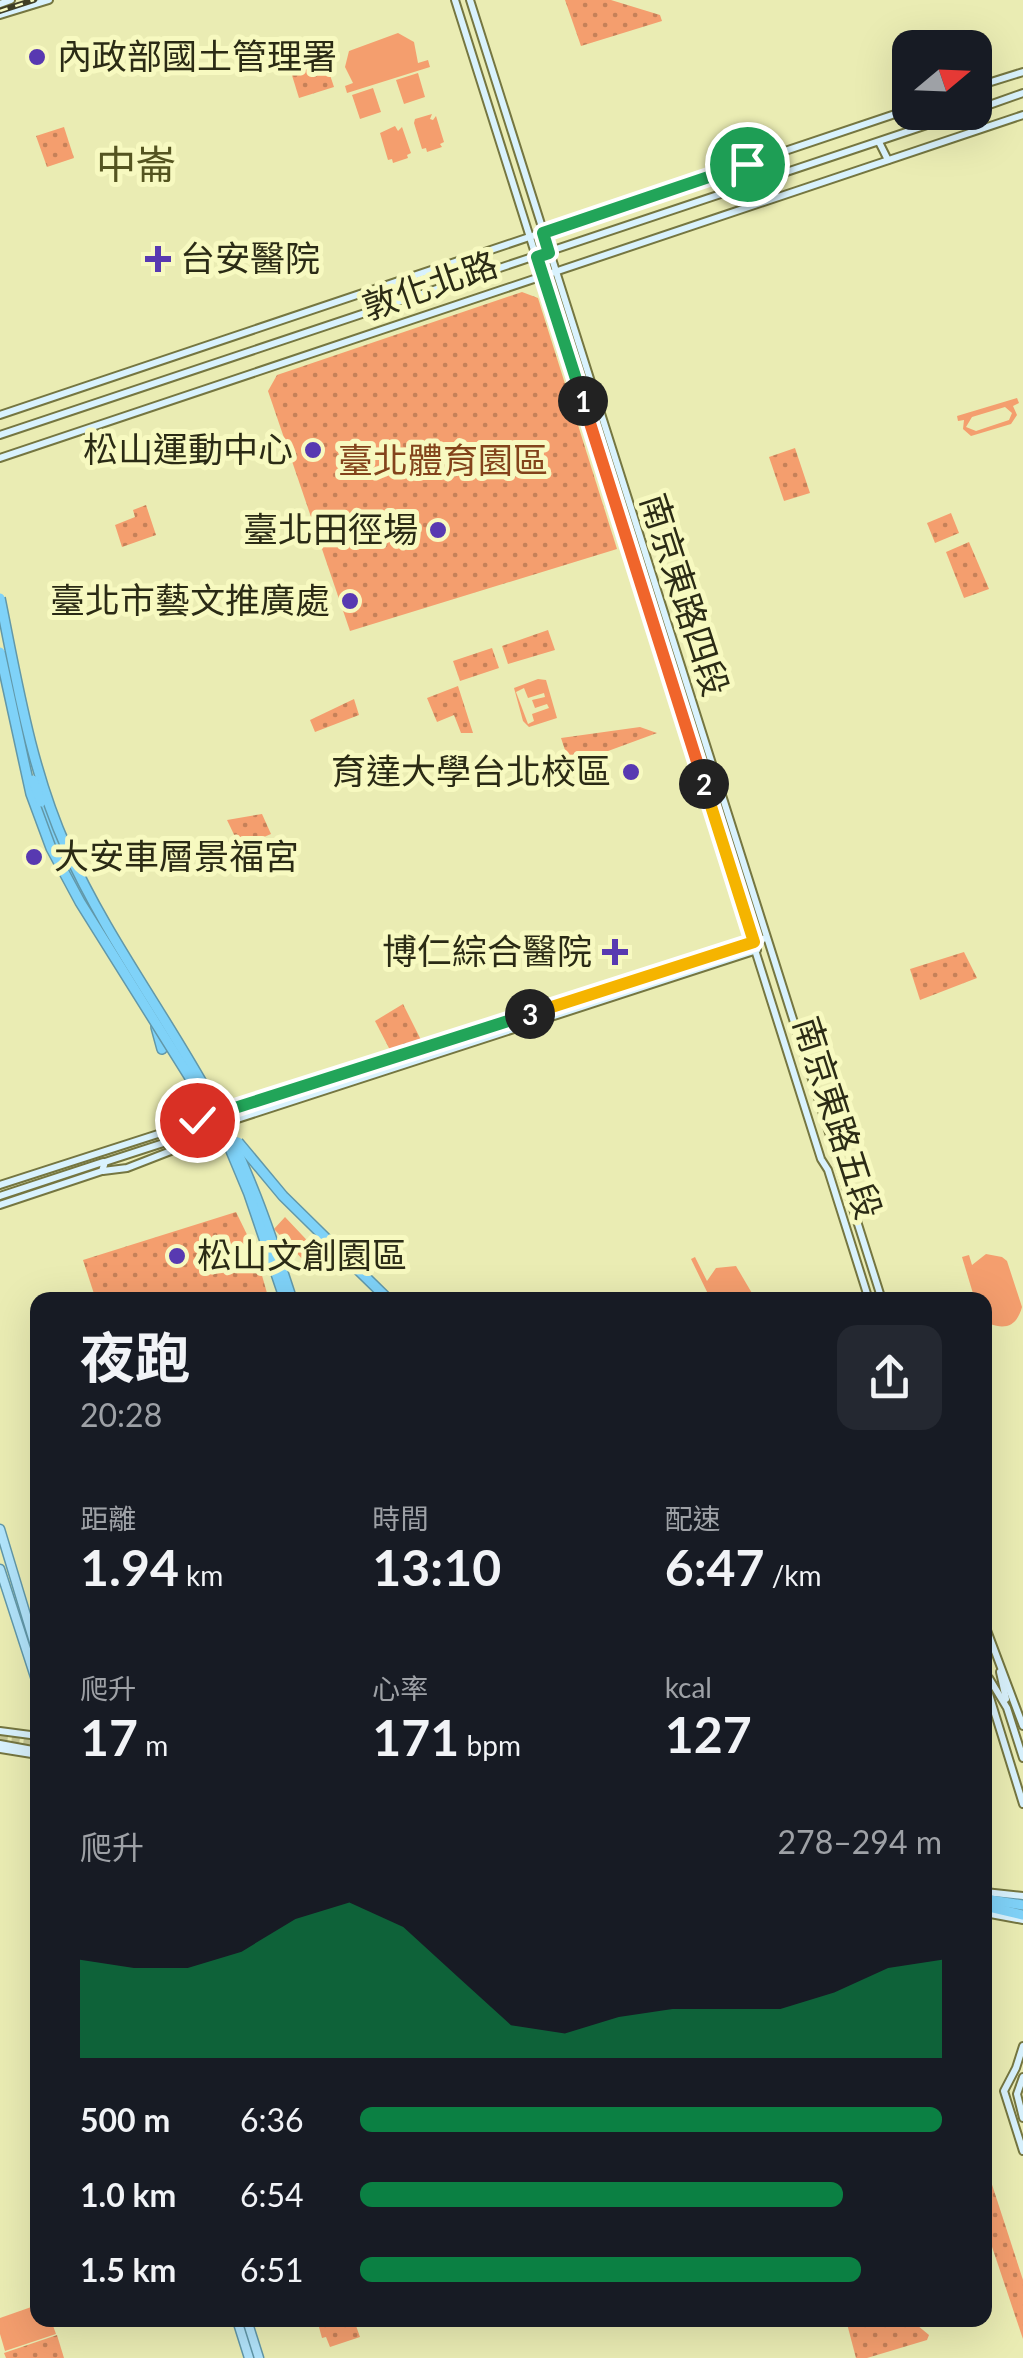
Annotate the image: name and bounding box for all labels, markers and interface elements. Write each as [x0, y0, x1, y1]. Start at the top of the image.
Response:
north arrow [892, 30, 992, 130]
map controls [892, 30, 992, 130]
place label: 內政部國土管理署 [57, 34, 337, 76]
marker: 內政部國土管理署 [26, 46, 48, 68]
pin [705, 122, 790, 207]
icon: arrive [720, 137, 775, 192]
district label: 中崙 [96, 140, 176, 188]
place label: 台安醫院 [180, 236, 320, 278]
street label: 敦化北路 [356, 241, 502, 327]
marker: 台安醫院 [145, 246, 171, 272]
pin: 1 [558, 376, 608, 426]
text: 1 [575, 384, 591, 418]
place label: 松山運動中心 [83, 427, 293, 469]
park label: 臺北體育園區 [338, 438, 548, 480]
marker: 松山運動中心 [302, 439, 324, 461]
street label: 南京東路四段 [633, 488, 738, 701]
place label: 臺北田徑場 [243, 507, 418, 549]
marker: 臺北田徑場 [427, 519, 449, 541]
place label: 臺北市藝文推廣處 [50, 578, 330, 620]
marker: 臺北市藝文推廣處 [339, 590, 361, 612]
place label: 育達大學台北校區 [331, 749, 611, 791]
pin: 2 [679, 759, 729, 809]
marker: 育達大學台北校區 [620, 761, 642, 783]
text: 2 [696, 767, 712, 801]
place label: 大安車層景福宮 [54, 834, 299, 876]
marker: 大安車層景福宮 [23, 846, 45, 868]
place label: 博仁綜合醫院 [382, 929, 592, 971]
marker: 博仁綜合醫院 [602, 939, 628, 965]
pin: 3 [505, 989, 555, 1039]
text: 3 [522, 997, 538, 1031]
street label: 南京東路五段 [786, 1011, 891, 1224]
pin [155, 1078, 240, 1163]
icon: check [170, 1093, 225, 1148]
place label: 松山文創園區 [197, 1233, 407, 1275]
marker: 松山文創園區 [166, 1245, 188, 1267]
text: 夜跑 [80, 1324, 190, 1390]
button: share [837, 1325, 942, 1430]
text: 20:28 [80, 1395, 162, 1434]
text: 距離 [80, 1501, 136, 1535]
text: 時間 [372, 1501, 428, 1535]
text: 配速 [665, 1501, 721, 1535]
text: 1.94 [80, 1537, 179, 1597]
text: 13:10 [372, 1537, 501, 1597]
text: 6:47 [665, 1537, 765, 1597]
text: km [179, 1558, 223, 1592]
text: /km [765, 1558, 822, 1592]
text: kcal [665, 1670, 712, 1704]
text: 爬升 [80, 1671, 136, 1705]
text: 心率 [372, 1671, 428, 1705]
text: 127 [665, 1704, 752, 1764]
text: 17 [80, 1707, 138, 1767]
text: 171 [372, 1707, 459, 1767]
text: m [138, 1728, 168, 1762]
text: bpm [459, 1728, 521, 1762]
text: 278–294 m [778, 1822, 942, 1861]
text: 爬升 [80, 1827, 144, 1866]
text: 500 m [80, 2100, 170, 2139]
text: 6:36 [240, 2100, 304, 2139]
text: 1.0 km [80, 2175, 176, 2214]
text: 6:54 [240, 2175, 304, 2214]
text: 1.5 km [80, 2250, 176, 2289]
text: 6:51 [240, 2250, 304, 2289]

